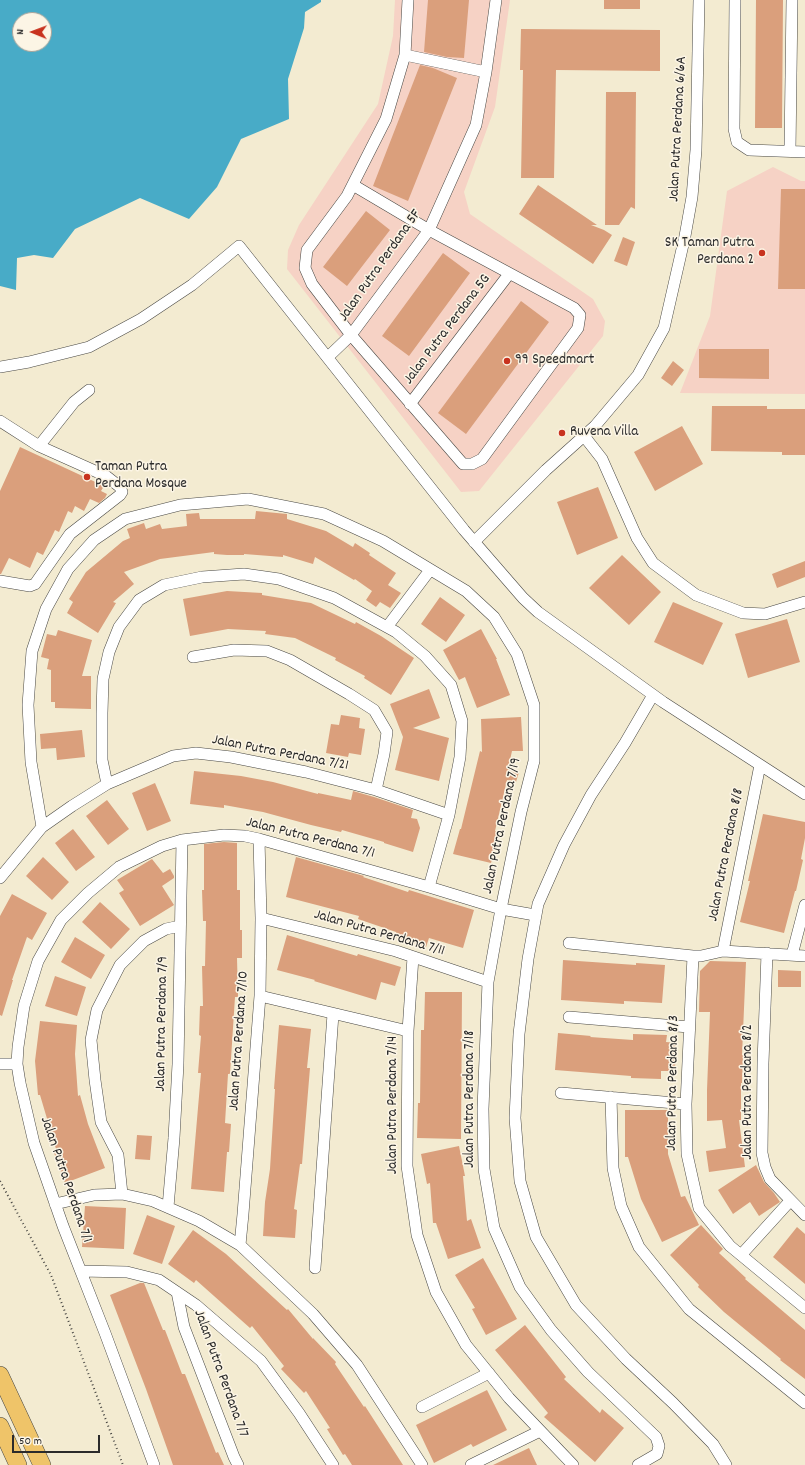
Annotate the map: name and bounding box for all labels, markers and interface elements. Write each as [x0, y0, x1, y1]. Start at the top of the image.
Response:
north arrow [12, 12, 52, 52]
text: N [13, 29, 29, 35]
street label: Jalan Putra Perdana 6/6A [666, 56, 692, 202]
street label: Jalan Putra Perdana 5F [336, 207, 426, 325]
place label: SK Taman Putra Perdana 2 [665, 235, 754, 270]
marker: SK Taman Putra Perdana 2 [757, 248, 767, 258]
street label: Jalan Putra Perdana 5G [401, 271, 495, 389]
place label: 99 Speedmart [515, 352, 594, 370]
marker: 99 Speedmart [502, 356, 512, 366]
place label: Ruvena Villa [570, 424, 638, 442]
marker: Ruvena Villa [557, 428, 567, 438]
place label: Taman Putra Perdana Mosque [95, 459, 187, 494]
marker: Taman Putra Perdana Mosque [82, 472, 92, 482]
street label: Jalan Putra Perdana 7/21 [210, 732, 350, 776]
street label: Jalan Putra Perdana 7/19 [480, 756, 526, 896]
street label: Jalan Putra Perdana 8/8 [705, 787, 749, 923]
street label: Jalan Putra Perdana 7/1 [244, 814, 376, 864]
street label: Jalan Putra Perdana 7/11 [311, 907, 447, 961]
street label: Jalan Putra Perdana 7/9 [153, 956, 173, 1092]
street label: Jalan Putra Perdana 7/10 [226, 970, 254, 1112]
street label: Jalan Putra Perdana 8/3 [664, 1015, 684, 1151]
street label: Jalan Putra Perdana 8/2 [740, 1024, 758, 1160]
street label: Jalan Putra Perdana 7/18 [462, 1030, 480, 1168]
street label: Jalan Putra Perdana 7/14 [385, 1036, 403, 1174]
street label: Jalan Putra Perdana 7/1 [35, 1115, 95, 1245]
street label: Jalan Putra Perdana 7/7 [189, 1308, 251, 1440]
scale bar [14, 1427, 102, 1453]
text: 50 m [19, 1433, 42, 1450]

